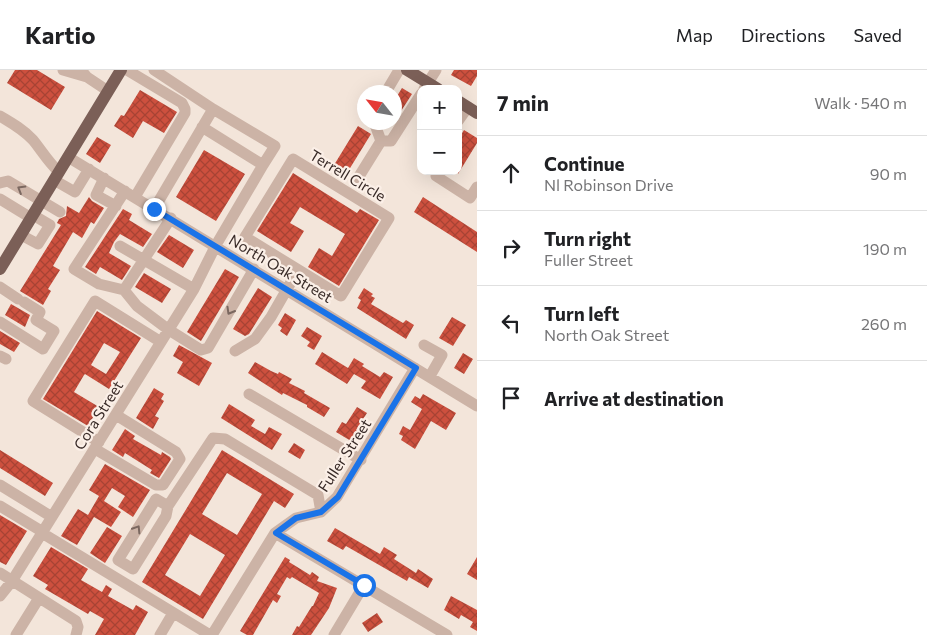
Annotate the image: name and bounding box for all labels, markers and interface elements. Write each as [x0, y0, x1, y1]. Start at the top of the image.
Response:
text: Kartio [25, 20, 95, 49]
text: Map [676, 24, 713, 46]
text: Directions [741, 24, 825, 46]
text: Saved [853, 24, 902, 46]
north arrow [357, 85, 402, 130]
map controls [417, 85, 462, 175]
button: + [417, 85, 462, 130]
text: 7 min [497, 90, 549, 115]
text: Walk · 540 m [814, 93, 907, 112]
button: − [417, 130, 462, 175]
street label: Terrell Circle [307, 145, 389, 205]
text: Continue [544, 152, 624, 175]
icon: ahead [497, 159, 525, 187]
text: 90 m [870, 164, 907, 183]
text: Nl Robinson Drive [544, 175, 673, 194]
one-way arrow [18, 185, 27, 195]
route end [143, 198, 166, 221]
text: Turn right [544, 227, 631, 250]
street label: North Oak Street [226, 230, 336, 306]
icon: right [497, 234, 525, 262]
text: 190 m [863, 239, 907, 258]
text: Fuller Street [544, 250, 633, 269]
text: Turn left [544, 302, 619, 325]
one-way arrow [226, 306, 236, 315]
icon: left [497, 309, 525, 337]
text: 260 m [861, 314, 907, 333]
text: North Oak Street [544, 325, 669, 344]
street label: Cora Street [70, 377, 126, 453]
icon: arrive [497, 384, 525, 412]
text: Arrive at destination [544, 387, 724, 410]
street label: Fuller Street [314, 415, 374, 495]
one-way arrow [130, 526, 140, 535]
route start [353, 574, 376, 597]

